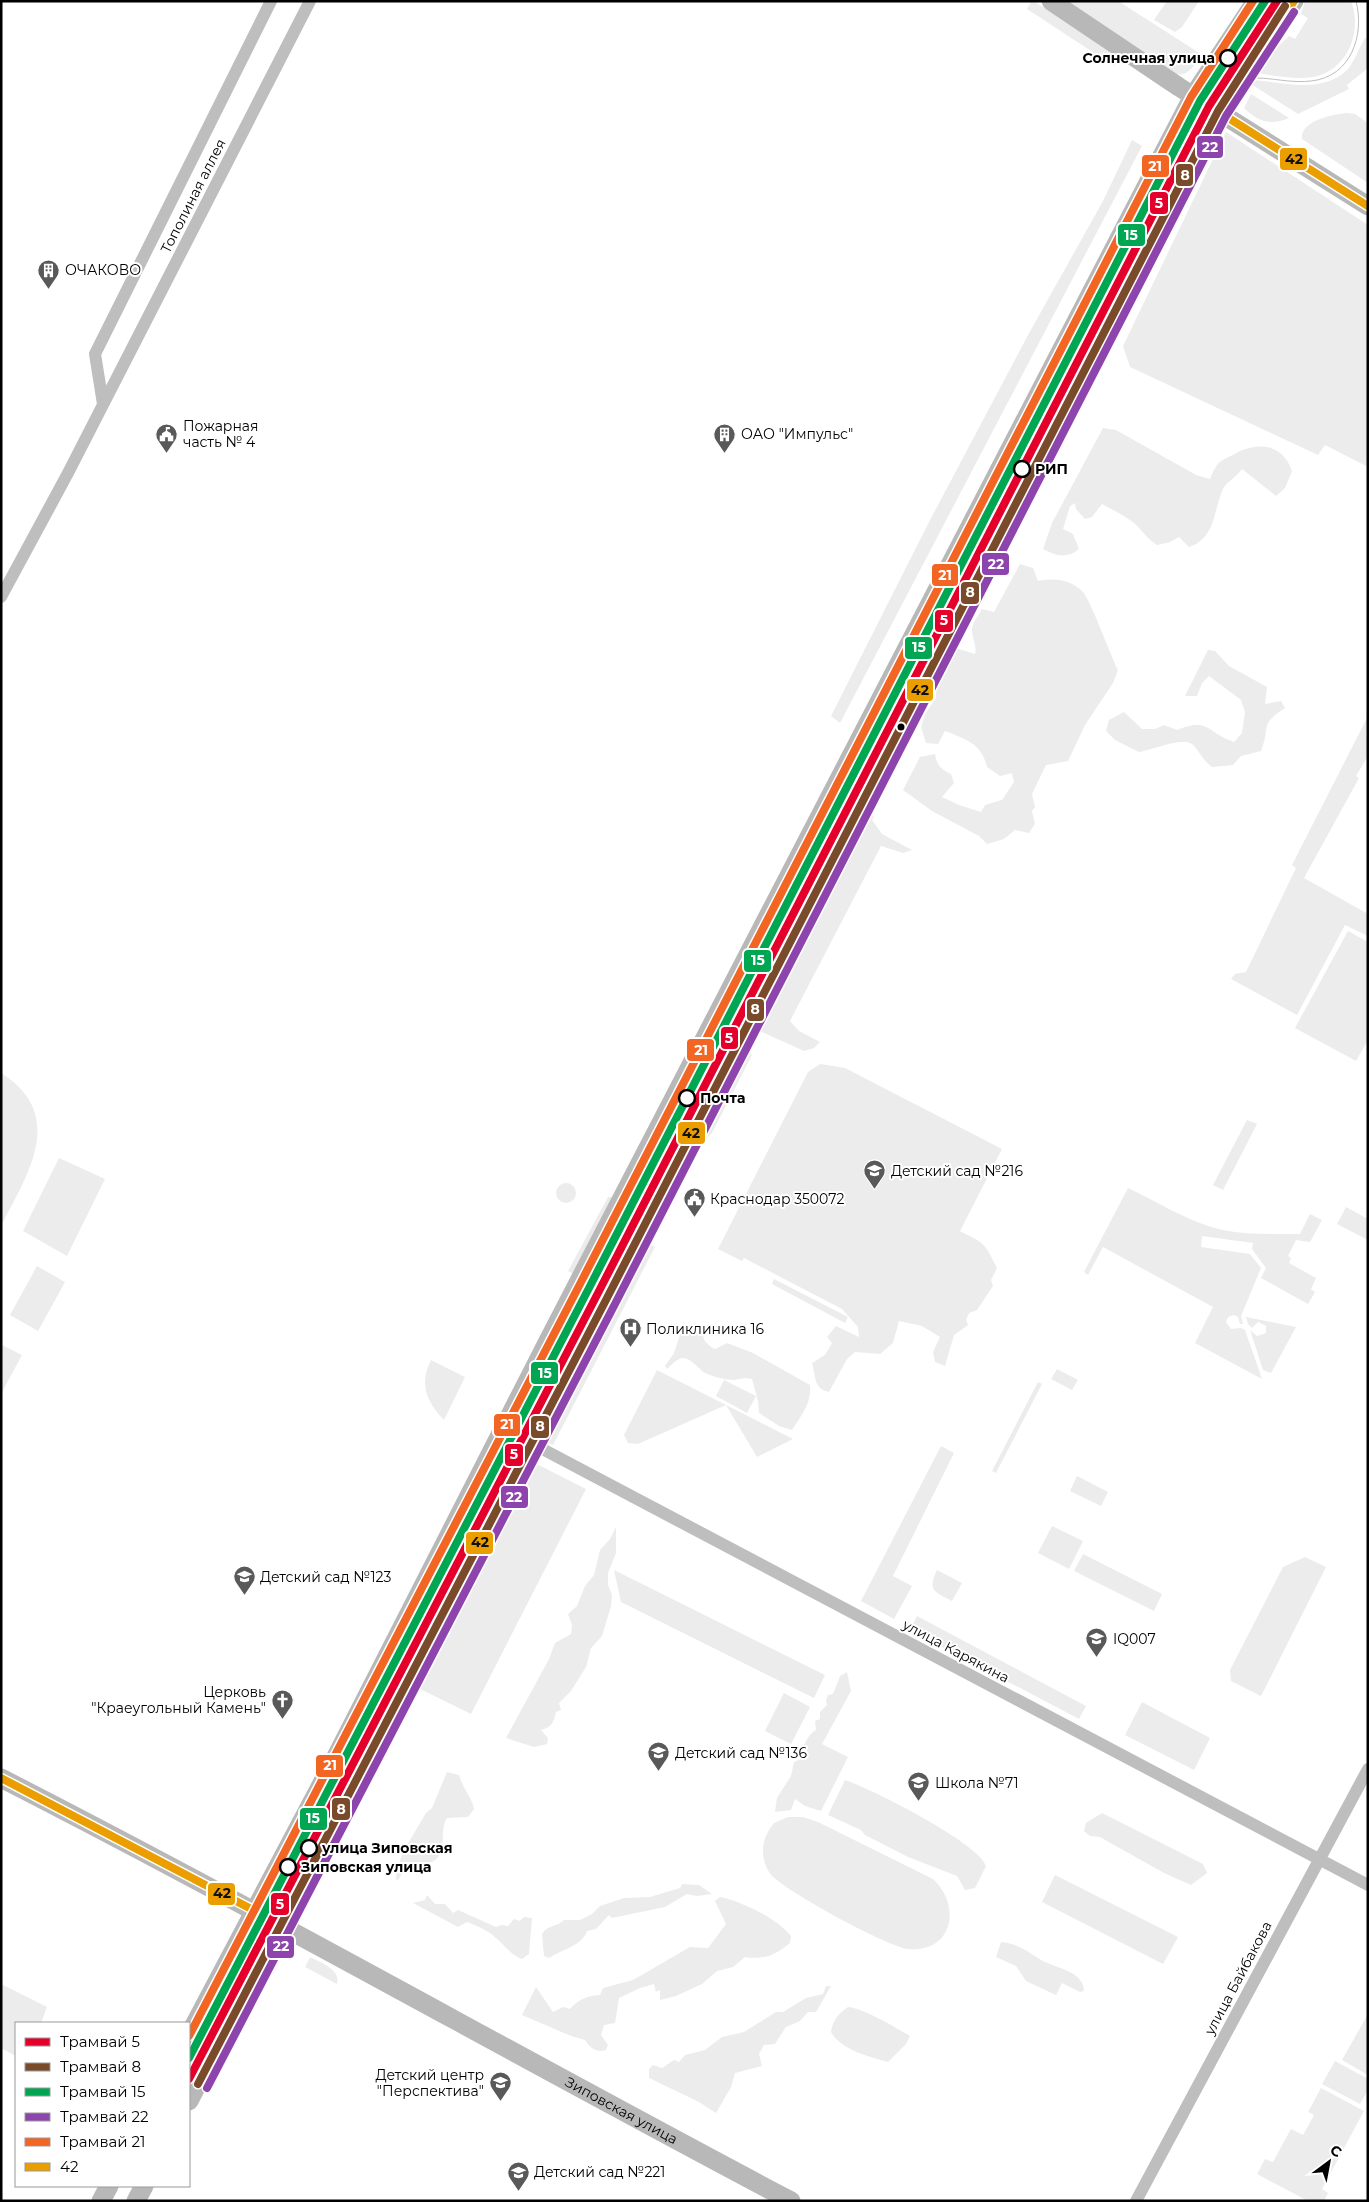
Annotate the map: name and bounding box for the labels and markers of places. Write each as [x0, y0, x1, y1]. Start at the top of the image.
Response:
place label: Солнечная улица [1083, 49, 1215, 67]
marker: Солнечная улица [1219, 49, 1237, 67]
building icon: ОЧАКОВО [37, 258, 61, 289]
place label: ОЧАКОВО [65, 261, 141, 279]
place label: Пожарная часть № 4 [183, 417, 259, 451]
public building icon: Пожарная часть № 4 [155, 422, 179, 453]
building icon: ОАО "Импульс" [713, 422, 737, 453]
place label: ОАО "Импульс" [741, 425, 853, 443]
marker: РИП [1013, 460, 1031, 478]
place label: РИП [1035, 460, 1068, 478]
unlabelled marker [896, 722, 906, 732]
marker: Почта [678, 1089, 696, 1107]
place label: Почта [700, 1089, 745, 1107]
school or university icon: Детский сад №216 [863, 1159, 887, 1190]
place label: Детский сад №216 [891, 1162, 1023, 1180]
public building icon: Краснодар 350072 [682, 1187, 706, 1218]
place label: Краснодар 350072 [710, 1190, 845, 1208]
hospital icon: Поликлиника 16 [618, 1317, 642, 1348]
place label: Поликлиника 16 [646, 1320, 764, 1338]
school or university icon: Детский сад №123 [232, 1565, 256, 1596]
place label: Детский сад №123 [260, 1568, 391, 1586]
school or university icon: IQ007 [1085, 1627, 1109, 1658]
place label: IQ007 [1113, 1630, 1156, 1648]
place label: Церковь "Краеугольный Камень" [91, 1683, 266, 1717]
church icon: Церковь "Краеугольный Камень" [270, 1688, 294, 1719]
school or university icon: Детский сад №136 [647, 1741, 671, 1772]
place label: Детский сад №136 [675, 1744, 807, 1762]
school or university icon: Школа №71 [907, 1771, 931, 1802]
place label: Школа №71 [935, 1774, 1019, 1792]
marker: улица Зиповская [300, 1839, 318, 1857]
place label: улица Зиповская [321, 1839, 453, 1857]
marker: Зиповская улица [279, 1858, 297, 1876]
place label: Зиповская улица [300, 1858, 432, 1876]
place label: Детский центр "Перспектива" [376, 2066, 484, 2100]
school or university icon: Детский центр "Перспектива" [488, 2071, 512, 2102]
school or university icon: Детский сад №221 [506, 2160, 530, 2191]
place label: Детский сад №221 [534, 2163, 665, 2181]

